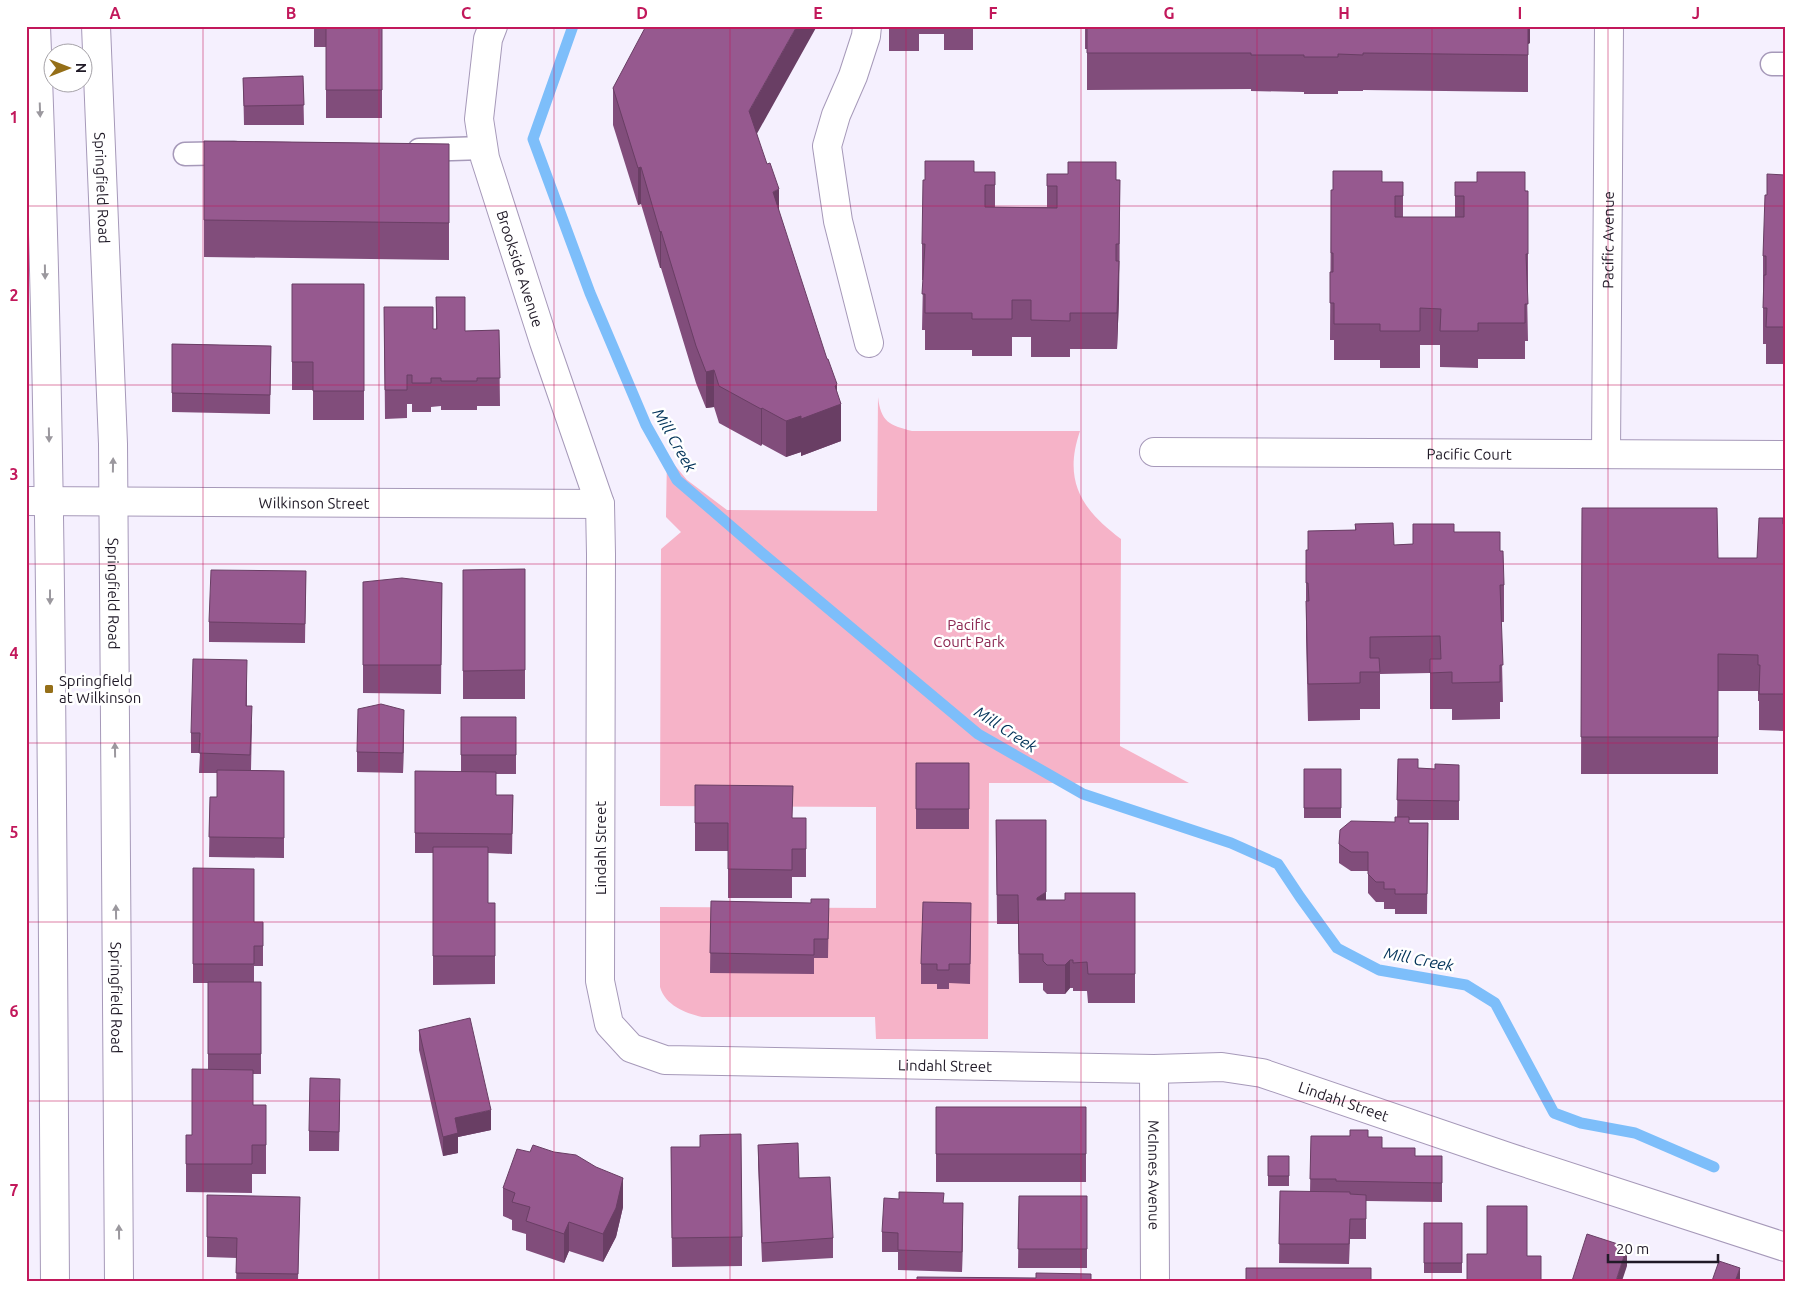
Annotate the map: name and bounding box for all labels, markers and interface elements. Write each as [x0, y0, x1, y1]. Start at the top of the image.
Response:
text: A [109, 4, 121, 22]
text: B [286, 4, 296, 22]
text: C [461, 4, 471, 22]
text: D [636, 4, 648, 22]
text: E [813, 4, 823, 22]
text: F [989, 4, 998, 22]
text: G [1163, 4, 1175, 22]
text: H [1338, 4, 1350, 22]
text: I [1518, 4, 1522, 22]
text: J [1692, 4, 1700, 22]
north arrow [42, 42, 92, 92]
text: N [73, 63, 89, 73]
one-way arrow [36, 102, 44, 118]
text: 1 [9, 108, 19, 126]
street label: Springfield Road [92, 132, 113, 244]
street label: Pacific Avenue [1599, 191, 1616, 289]
street label: Brookside Avenue [494, 208, 547, 329]
one-way arrow [41, 265, 49, 281]
text: 2 [9, 286, 19, 304]
water label: Mill Creek [650, 405, 701, 476]
one-way arrow [45, 427, 53, 443]
street label: Pacific Court [1426, 445, 1512, 462]
one-way arrow [109, 456, 117, 472]
text: 3 [9, 465, 19, 483]
street label: Wilkinson Street [259, 494, 370, 511]
street label: Springfield Road [105, 538, 123, 650]
one-way arrow [46, 590, 54, 606]
park label: Pacific Court Park [933, 616, 1005, 650]
text: 4 [9, 644, 19, 662]
place label: Springfield at Wilkinson [59, 672, 141, 706]
marker: Springfield at Wilkinson [43, 683, 55, 695]
water label: Mill Creek [971, 702, 1041, 756]
one-way arrow [110, 741, 118, 757]
street label: Lindahl Street [592, 801, 609, 895]
text: 5 [9, 823, 19, 841]
one-way arrow [112, 904, 120, 920]
street label: Springfield Road [108, 942, 126, 1054]
water label: Mill Creek [1383, 943, 1456, 975]
text: 6 [9, 1002, 19, 1020]
street label: Lindahl Street [898, 1056, 992, 1075]
street label: Lindahl Street [1296, 1078, 1391, 1124]
street label: McInnes Avenue [1146, 1120, 1163, 1230]
text: 7 [9, 1181, 19, 1199]
one-way arrow [115, 1224, 123, 1240]
scale bar [1608, 1232, 1718, 1264]
text: 20 m [1616, 1240, 1649, 1257]

